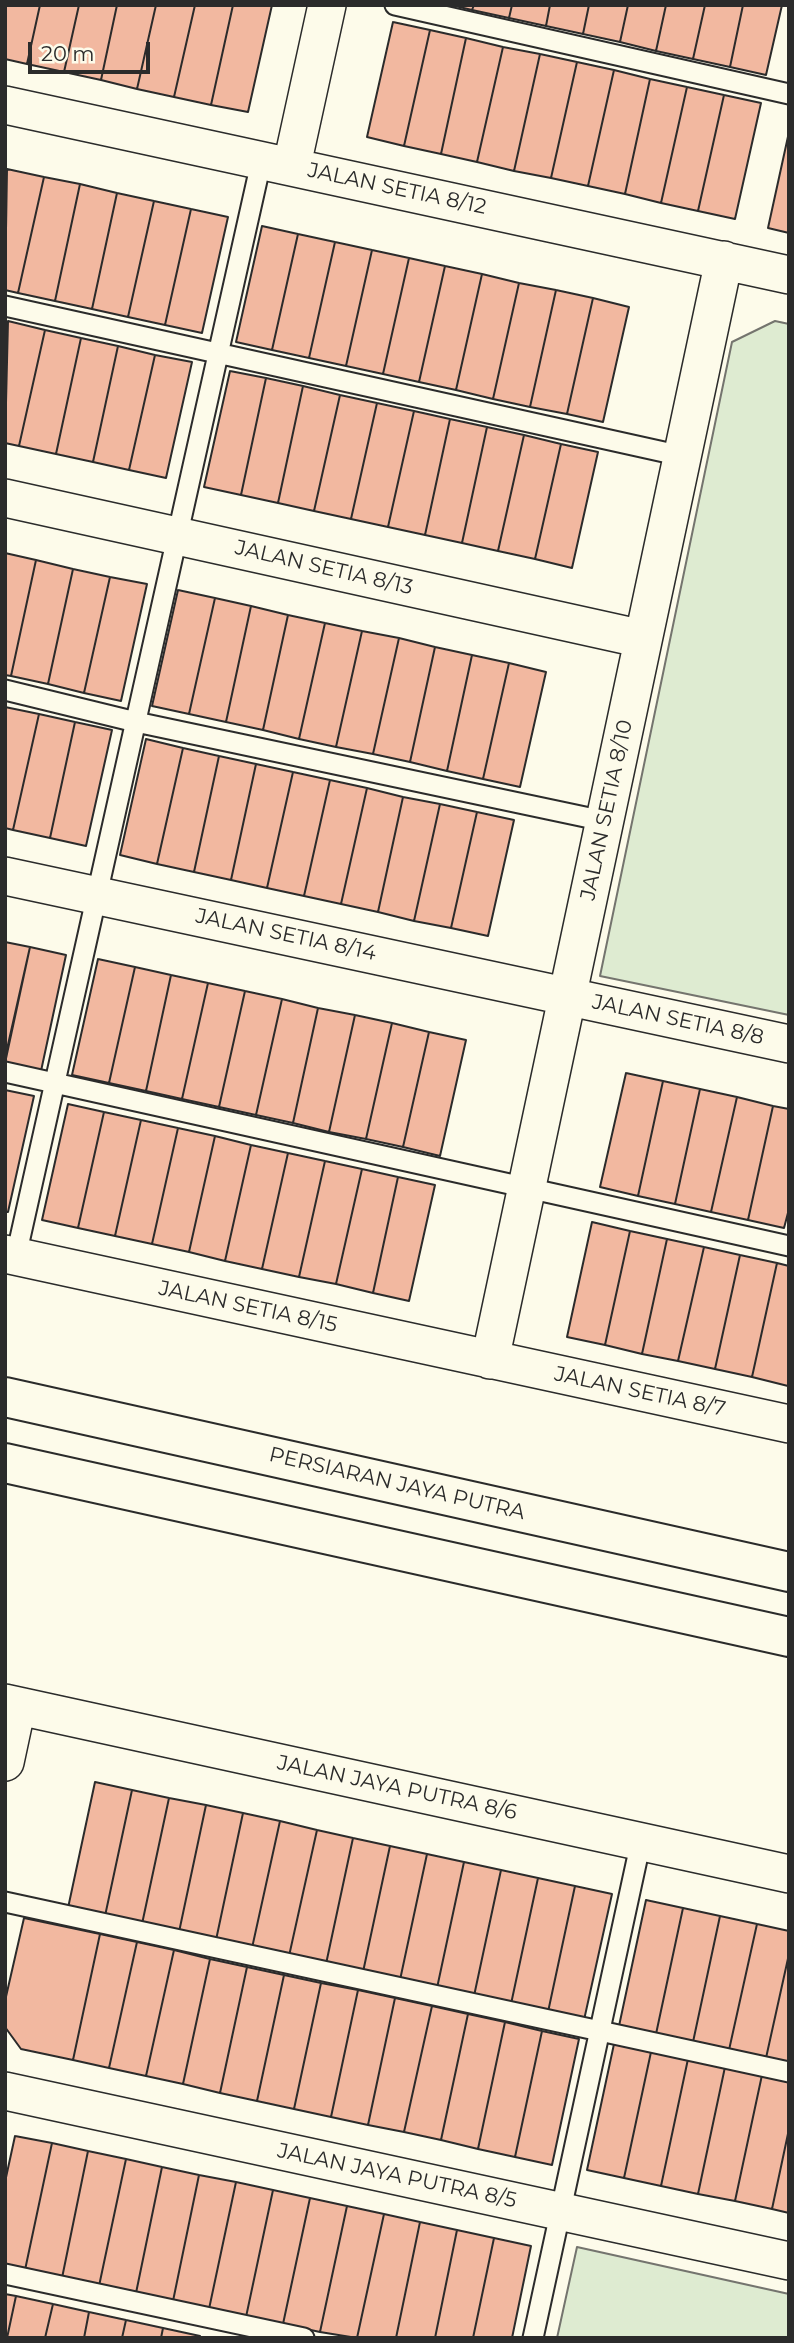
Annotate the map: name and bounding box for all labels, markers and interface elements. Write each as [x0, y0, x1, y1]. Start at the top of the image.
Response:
scale bar [32, 28, 154, 72]
text: 20 m [41, 41, 95, 66]
street label: JALAN SETIA 8/12 [305, 158, 489, 220]
street label: JALAN SETIA 8/13 [233, 535, 415, 601]
street label: JALAN SETIA 8/10 [576, 718, 638, 902]
street label: JALAN SETIA 8/14 [194, 904, 378, 966]
street label: JALAN SETIA 8/8 [590, 990, 766, 1050]
street label: JALAN SETIA 8/15 [157, 1276, 339, 1338]
street label: JALAN SETIA 8/7 [552, 1362, 728, 1422]
street label: PERSIARAN JAYA PUTRA [267, 1442, 527, 1526]
street label: JALAN JAYA PUTRA 8/6 [275, 1750, 519, 1826]
street label: JALAN JAYA PUTRA 8/5 [275, 2138, 519, 2214]

